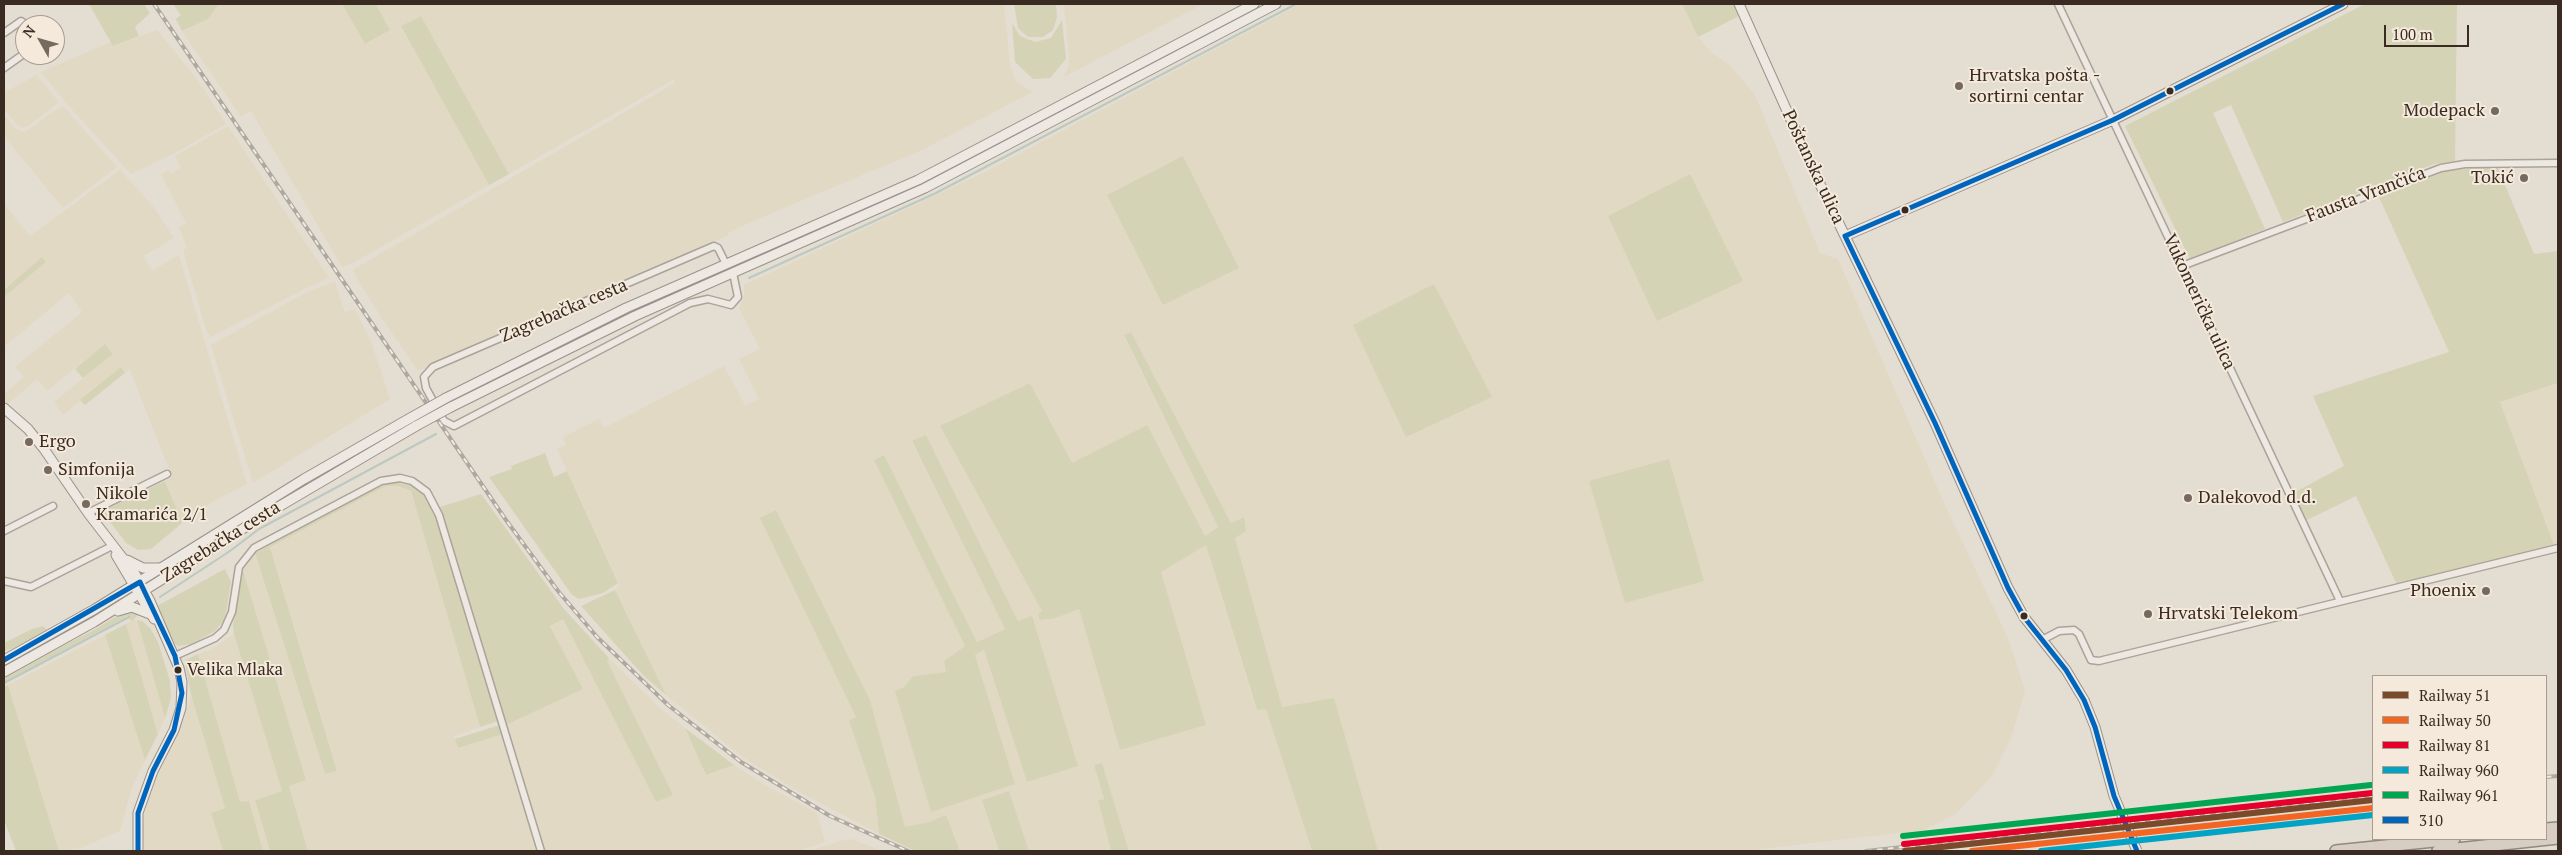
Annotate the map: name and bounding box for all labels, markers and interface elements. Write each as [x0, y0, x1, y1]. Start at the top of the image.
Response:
north arrow [15, 15, 65, 65]
scale bar [2387, 15, 2472, 47]
text: N [18, 21, 39, 41]
text: 100 m [2392, 24, 2433, 44]
place label: Hrvatska pošta - sortirni centar [1969, 65, 2100, 108]
marker: Hrvatska pošta - sortirni centar [1953, 80, 1965, 92]
unlabelled marker [2165, 86, 2175, 96]
place label: Modepack [2403, 100, 2485, 122]
marker: Modepack [2489, 105, 2501, 117]
street label: Poštanska ulica [1777, 106, 1849, 228]
street label: Fausta Vrančića [2303, 162, 2429, 228]
place label: Tokić [2471, 167, 2514, 189]
marker: Tokić [2518, 172, 2530, 184]
unlabelled marker [1900, 205, 1910, 215]
street label: Vukomerička ulica [2158, 231, 2240, 373]
street label: Zagrebačka cesta [497, 274, 631, 348]
place label: Ergo [39, 431, 76, 453]
marker: Ergo [23, 436, 35, 448]
place label: Simfonija [58, 459, 135, 481]
marker: Simfonija [42, 464, 54, 476]
place label: Nikole Kramarića 2/1 [96, 483, 208, 526]
place label: Dalekovod d.d. [2198, 487, 2316, 509]
marker: Dalekovod d.d. [2182, 492, 2194, 504]
street label: Zagrebačka cesta [158, 497, 284, 587]
marker: Nikole Kramarića 2/1 [80, 498, 92, 510]
place label: Phoenix [2410, 580, 2476, 602]
marker: Phoenix [2480, 585, 2492, 597]
place label: Hrvatski Telekom [2158, 603, 2298, 625]
marker: Hrvatski Telekom [2142, 608, 2154, 620]
unlabelled marker [2019, 611, 2029, 621]
place label: Velika Mlaka [187, 660, 283, 680]
marker: Velika Mlaka [173, 665, 183, 675]
legend [2372, 675, 2547, 840]
text: Railway 51 [2419, 685, 2491, 705]
text: Railway 50 [2419, 710, 2491, 730]
text: Railway 81 [2419, 735, 2491, 755]
text: Railway 960 [2419, 760, 2499, 780]
text: Railway 961 [2419, 785, 2499, 805]
text: 310 [2419, 810, 2443, 830]

